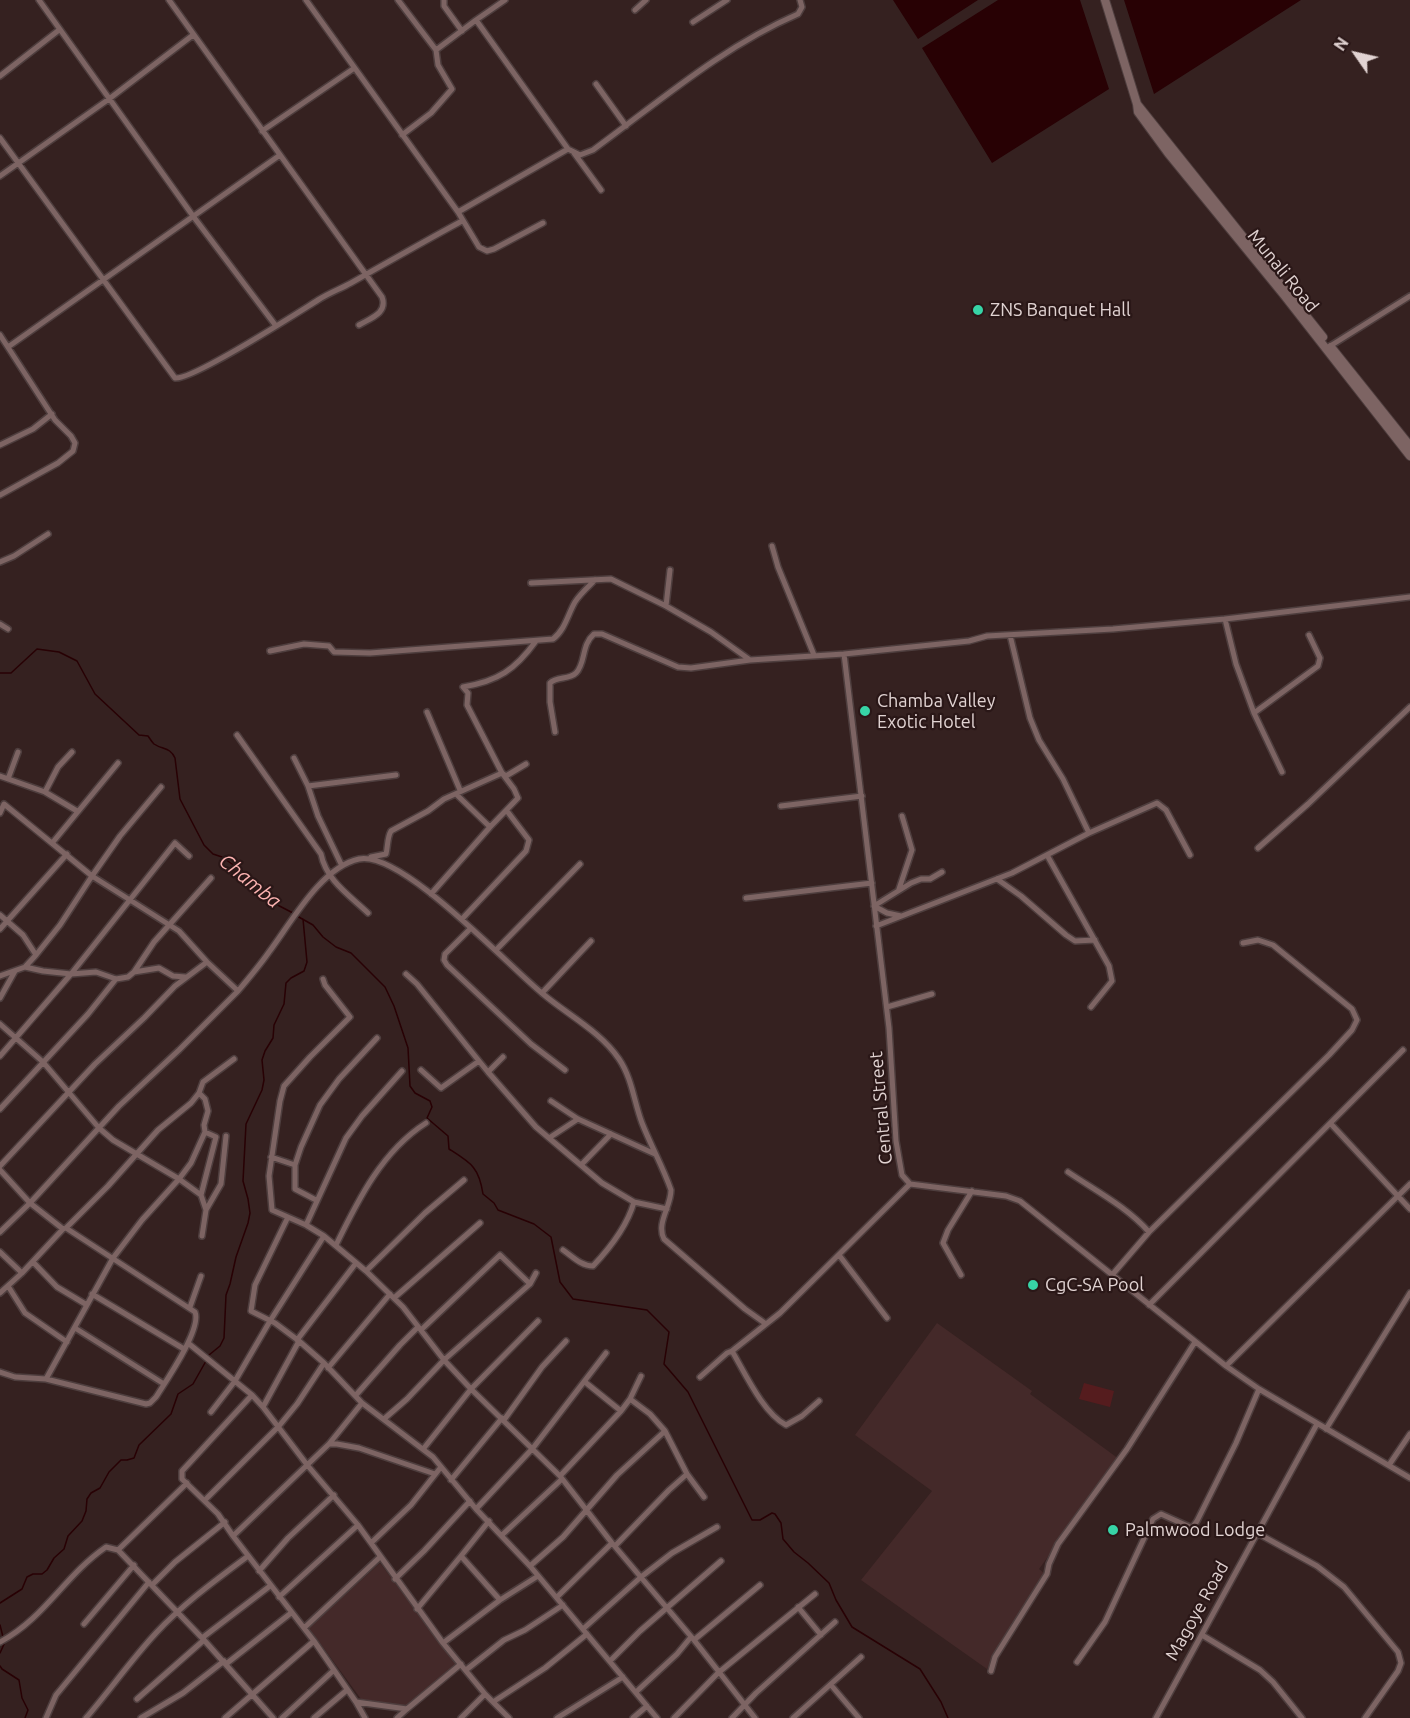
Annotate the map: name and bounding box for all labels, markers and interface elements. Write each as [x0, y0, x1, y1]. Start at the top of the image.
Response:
north arrow [1326, 24, 1386, 84]
text: N [1330, 34, 1352, 54]
street label: Munali Road [1243, 225, 1323, 317]
place label: ZNS Banquet Hall [990, 299, 1131, 321]
marker: ZNS Banquet Hall [971, 303, 985, 317]
place label: Chamba Valley Exotic Hotel [877, 690, 995, 732]
marker: Chamba Valley Exotic Hotel [858, 704, 872, 718]
water label: Chamba [214, 849, 286, 913]
street label: Central Street [865, 1051, 897, 1165]
place label: CgC-SA Pool [1045, 1274, 1144, 1296]
marker: CgC-SA Pool [1026, 1278, 1040, 1292]
place label: Palmwood Lodge [1125, 1519, 1265, 1541]
marker: Palmwood Lodge [1106, 1523, 1120, 1537]
street label: Magoye Road [1161, 1558, 1233, 1664]

